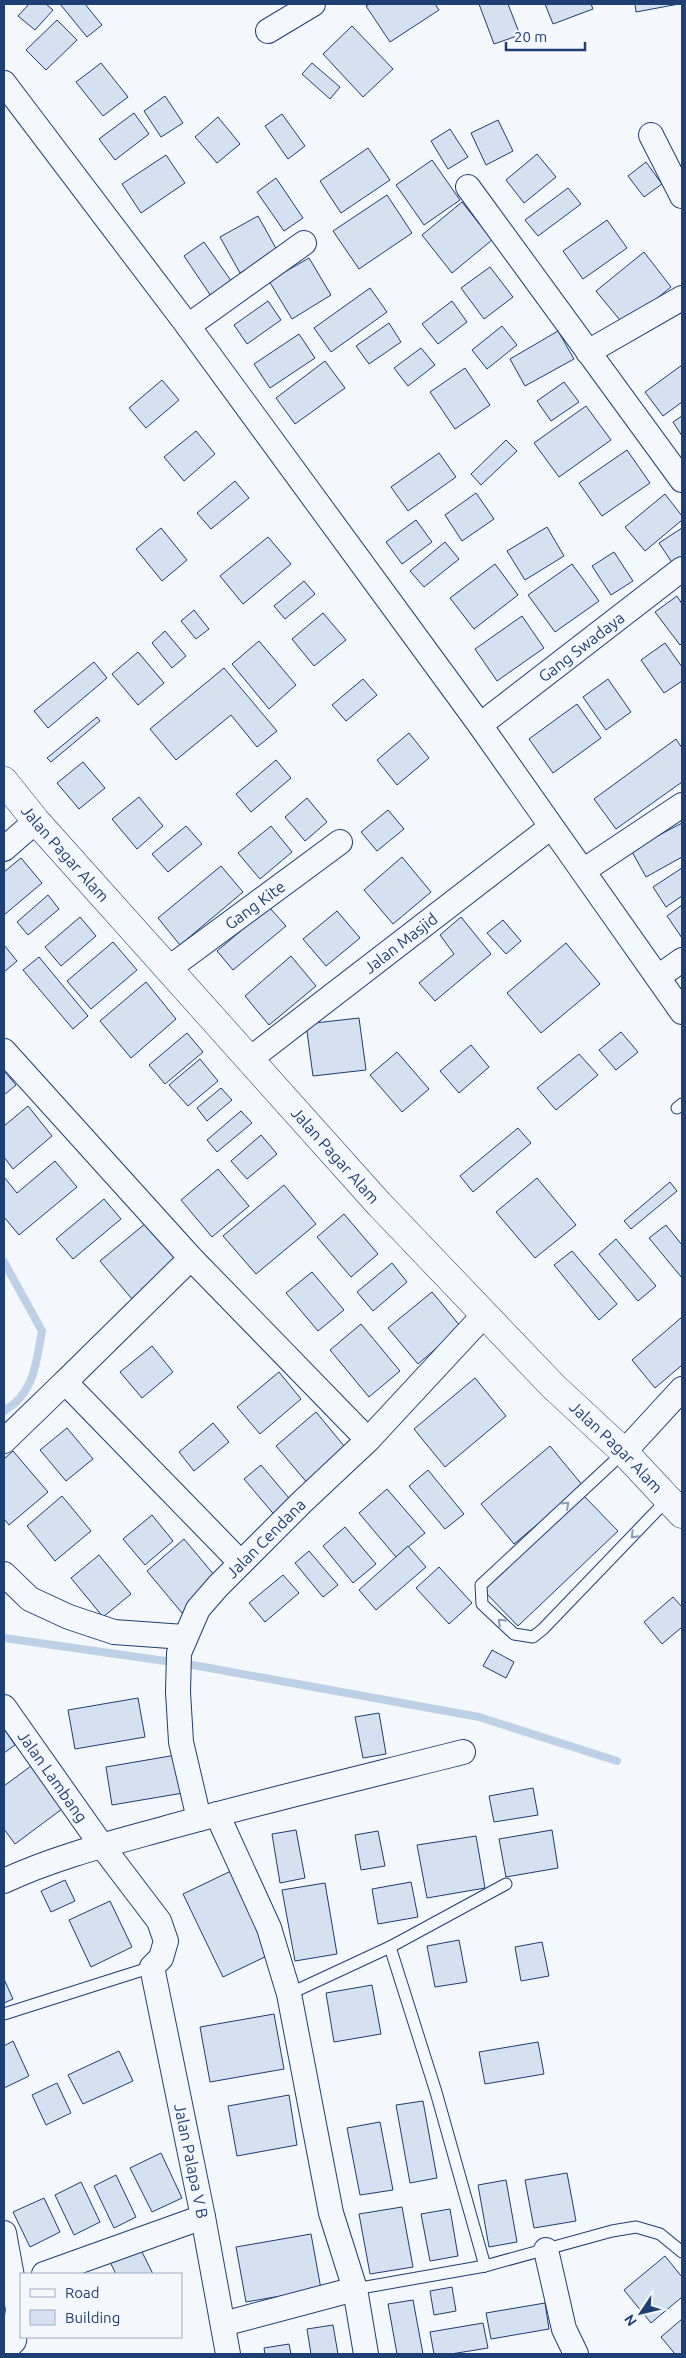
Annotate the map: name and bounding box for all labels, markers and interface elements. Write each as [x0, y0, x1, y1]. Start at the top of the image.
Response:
scale bar [506, 20, 585, 52]
text: 20 m [514, 28, 547, 45]
street label: Gang Swadaya [535, 608, 628, 685]
street label: Jalan Pagar Alam [18, 802, 113, 905]
street label: Gang Kite [221, 877, 288, 933]
street label: Jalan Masjid [360, 909, 441, 977]
street label: Jalan Pagar Alam [288, 1104, 383, 1207]
street label: Jalan Pagar Alam [566, 1397, 666, 1496]
street label: Jalan Cendana [222, 1495, 309, 1582]
one-way arrow [561, 1502, 570, 1511]
one-way arrow [631, 1529, 640, 1538]
one-way arrow [498, 1619, 507, 1628]
street label: Jalan Lambang [15, 1727, 91, 1826]
street label: Jalan Palapa V B [171, 2102, 212, 2220]
legend [20, 2273, 182, 2338]
text: Road [65, 2284, 100, 2301]
north arrow [616, 2288, 666, 2338]
text: Building [65, 2309, 120, 2326]
text: N [621, 2312, 640, 2329]

